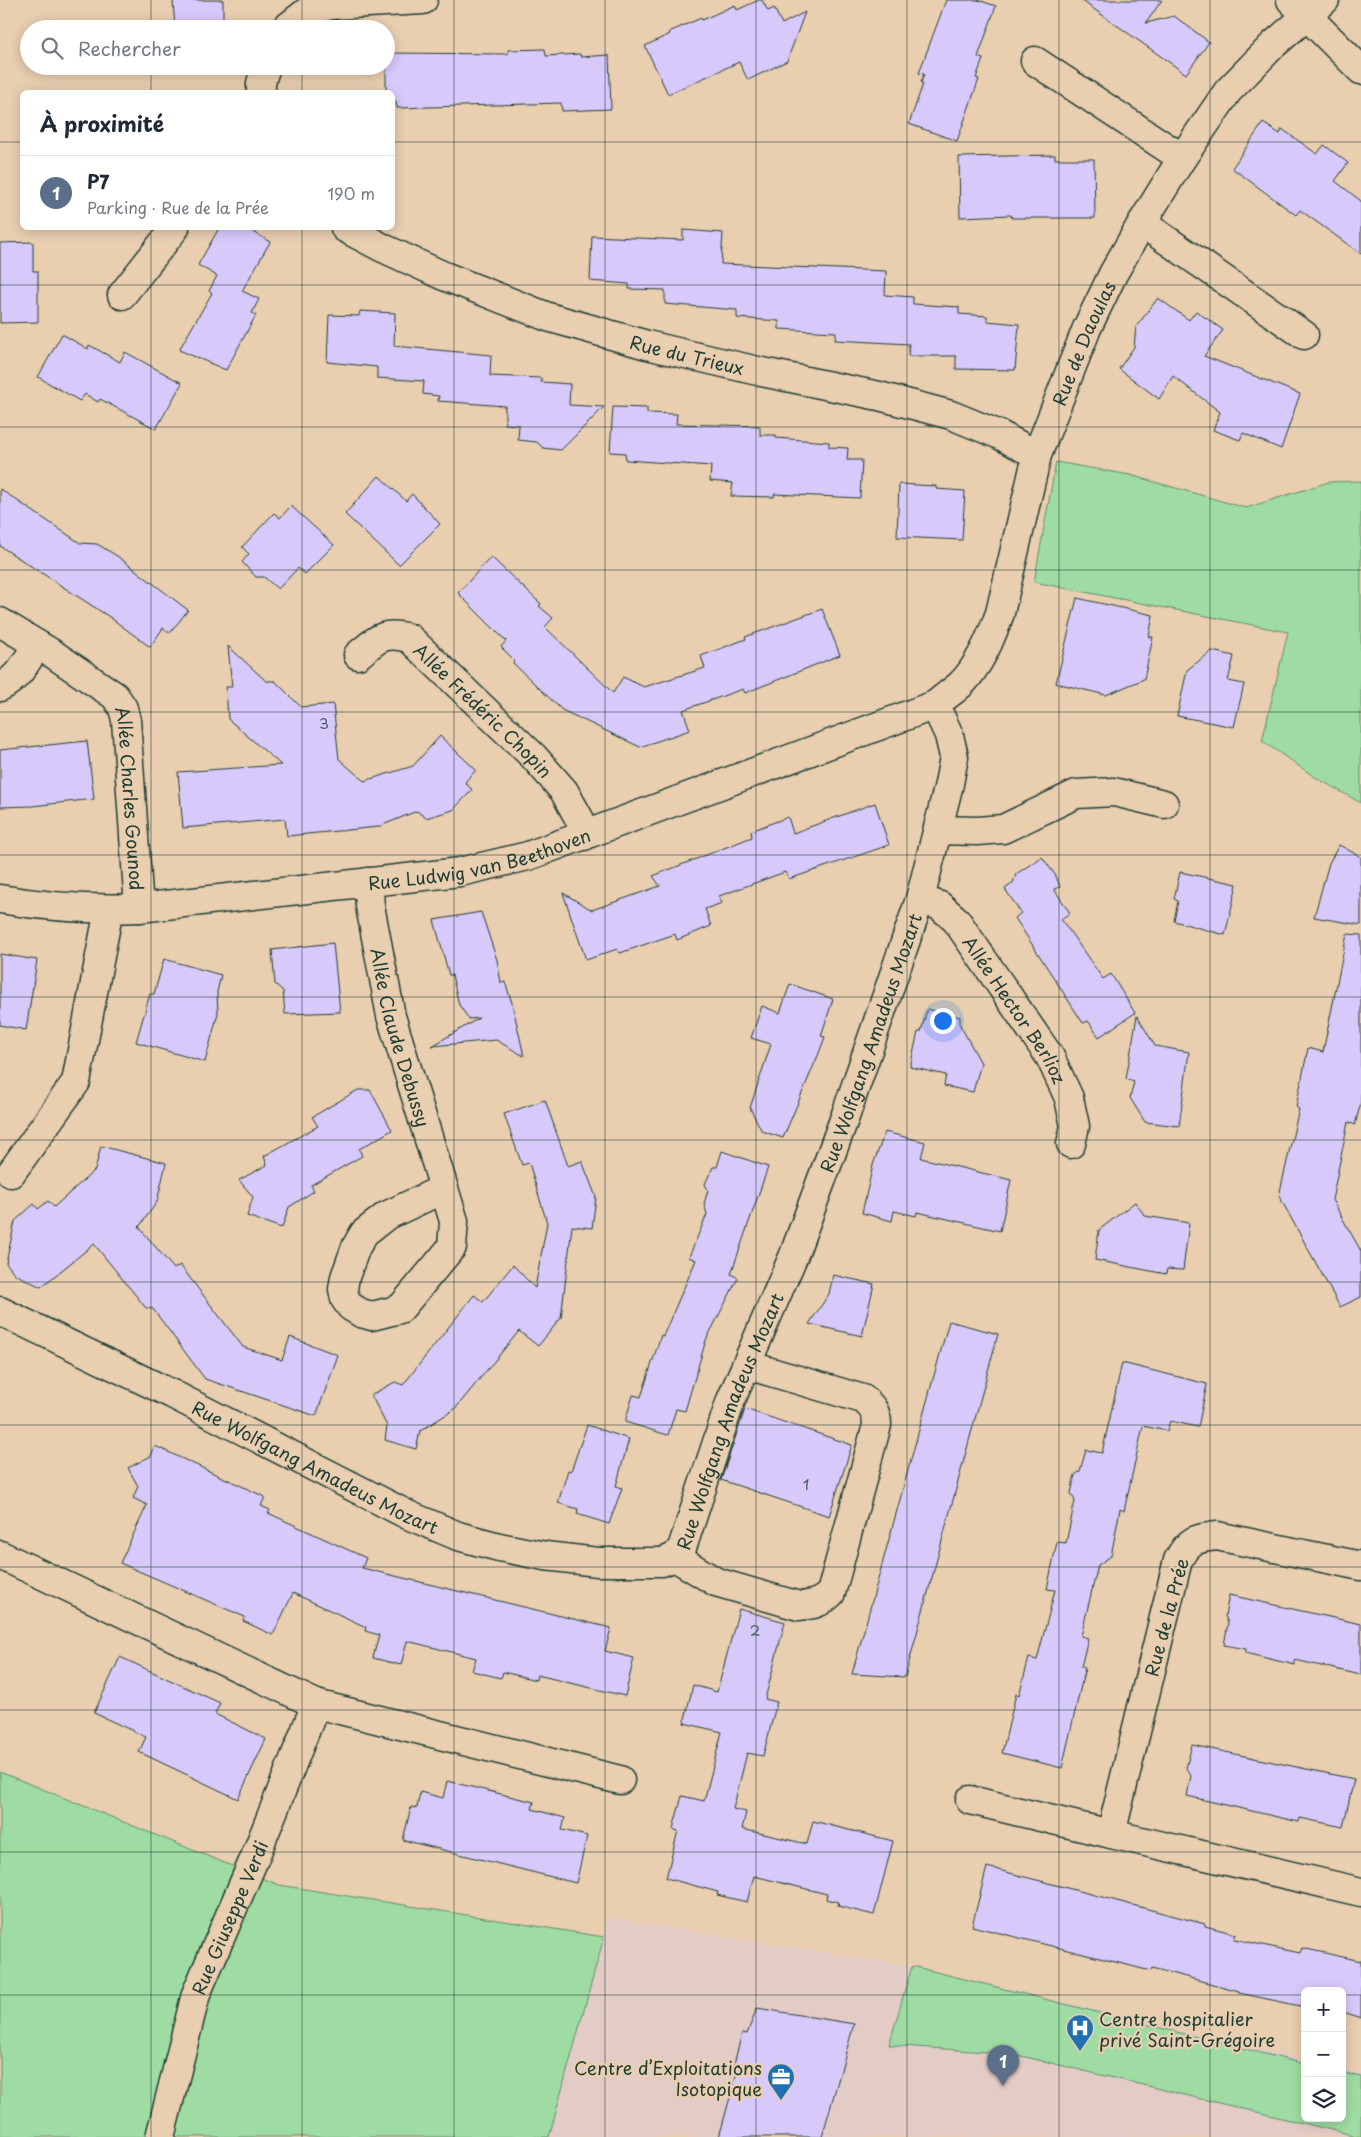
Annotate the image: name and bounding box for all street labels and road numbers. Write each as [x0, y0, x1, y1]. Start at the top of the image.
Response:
street label: Rue de Daoulas [1044, 276, 1121, 409]
street label: Rue du Trieux [627, 327, 747, 381]
street label: Allée Frédéric Chopin [408, 636, 559, 783]
street label: Allée Charles Gounod [110, 703, 151, 891]
street label: Rue Ludwig van Beethoven [367, 821, 594, 896]
street label: Rue Wolfgang Amadeus Mozart [812, 909, 928, 1176]
street label: Allée Hector Berlioz [957, 930, 1074, 1088]
street label: Allée Claude Debussy [365, 945, 438, 1130]
street label: Rue Wolfgang Amadeus Mozart [669, 1288, 790, 1553]
street label: Rue Wolfgang Amadeus Mozart [188, 1393, 443, 1540]
street label: Rue de la Prée [1137, 1555, 1195, 1679]
street label: Rue Giuseppe Verdi [184, 1836, 274, 1999]

